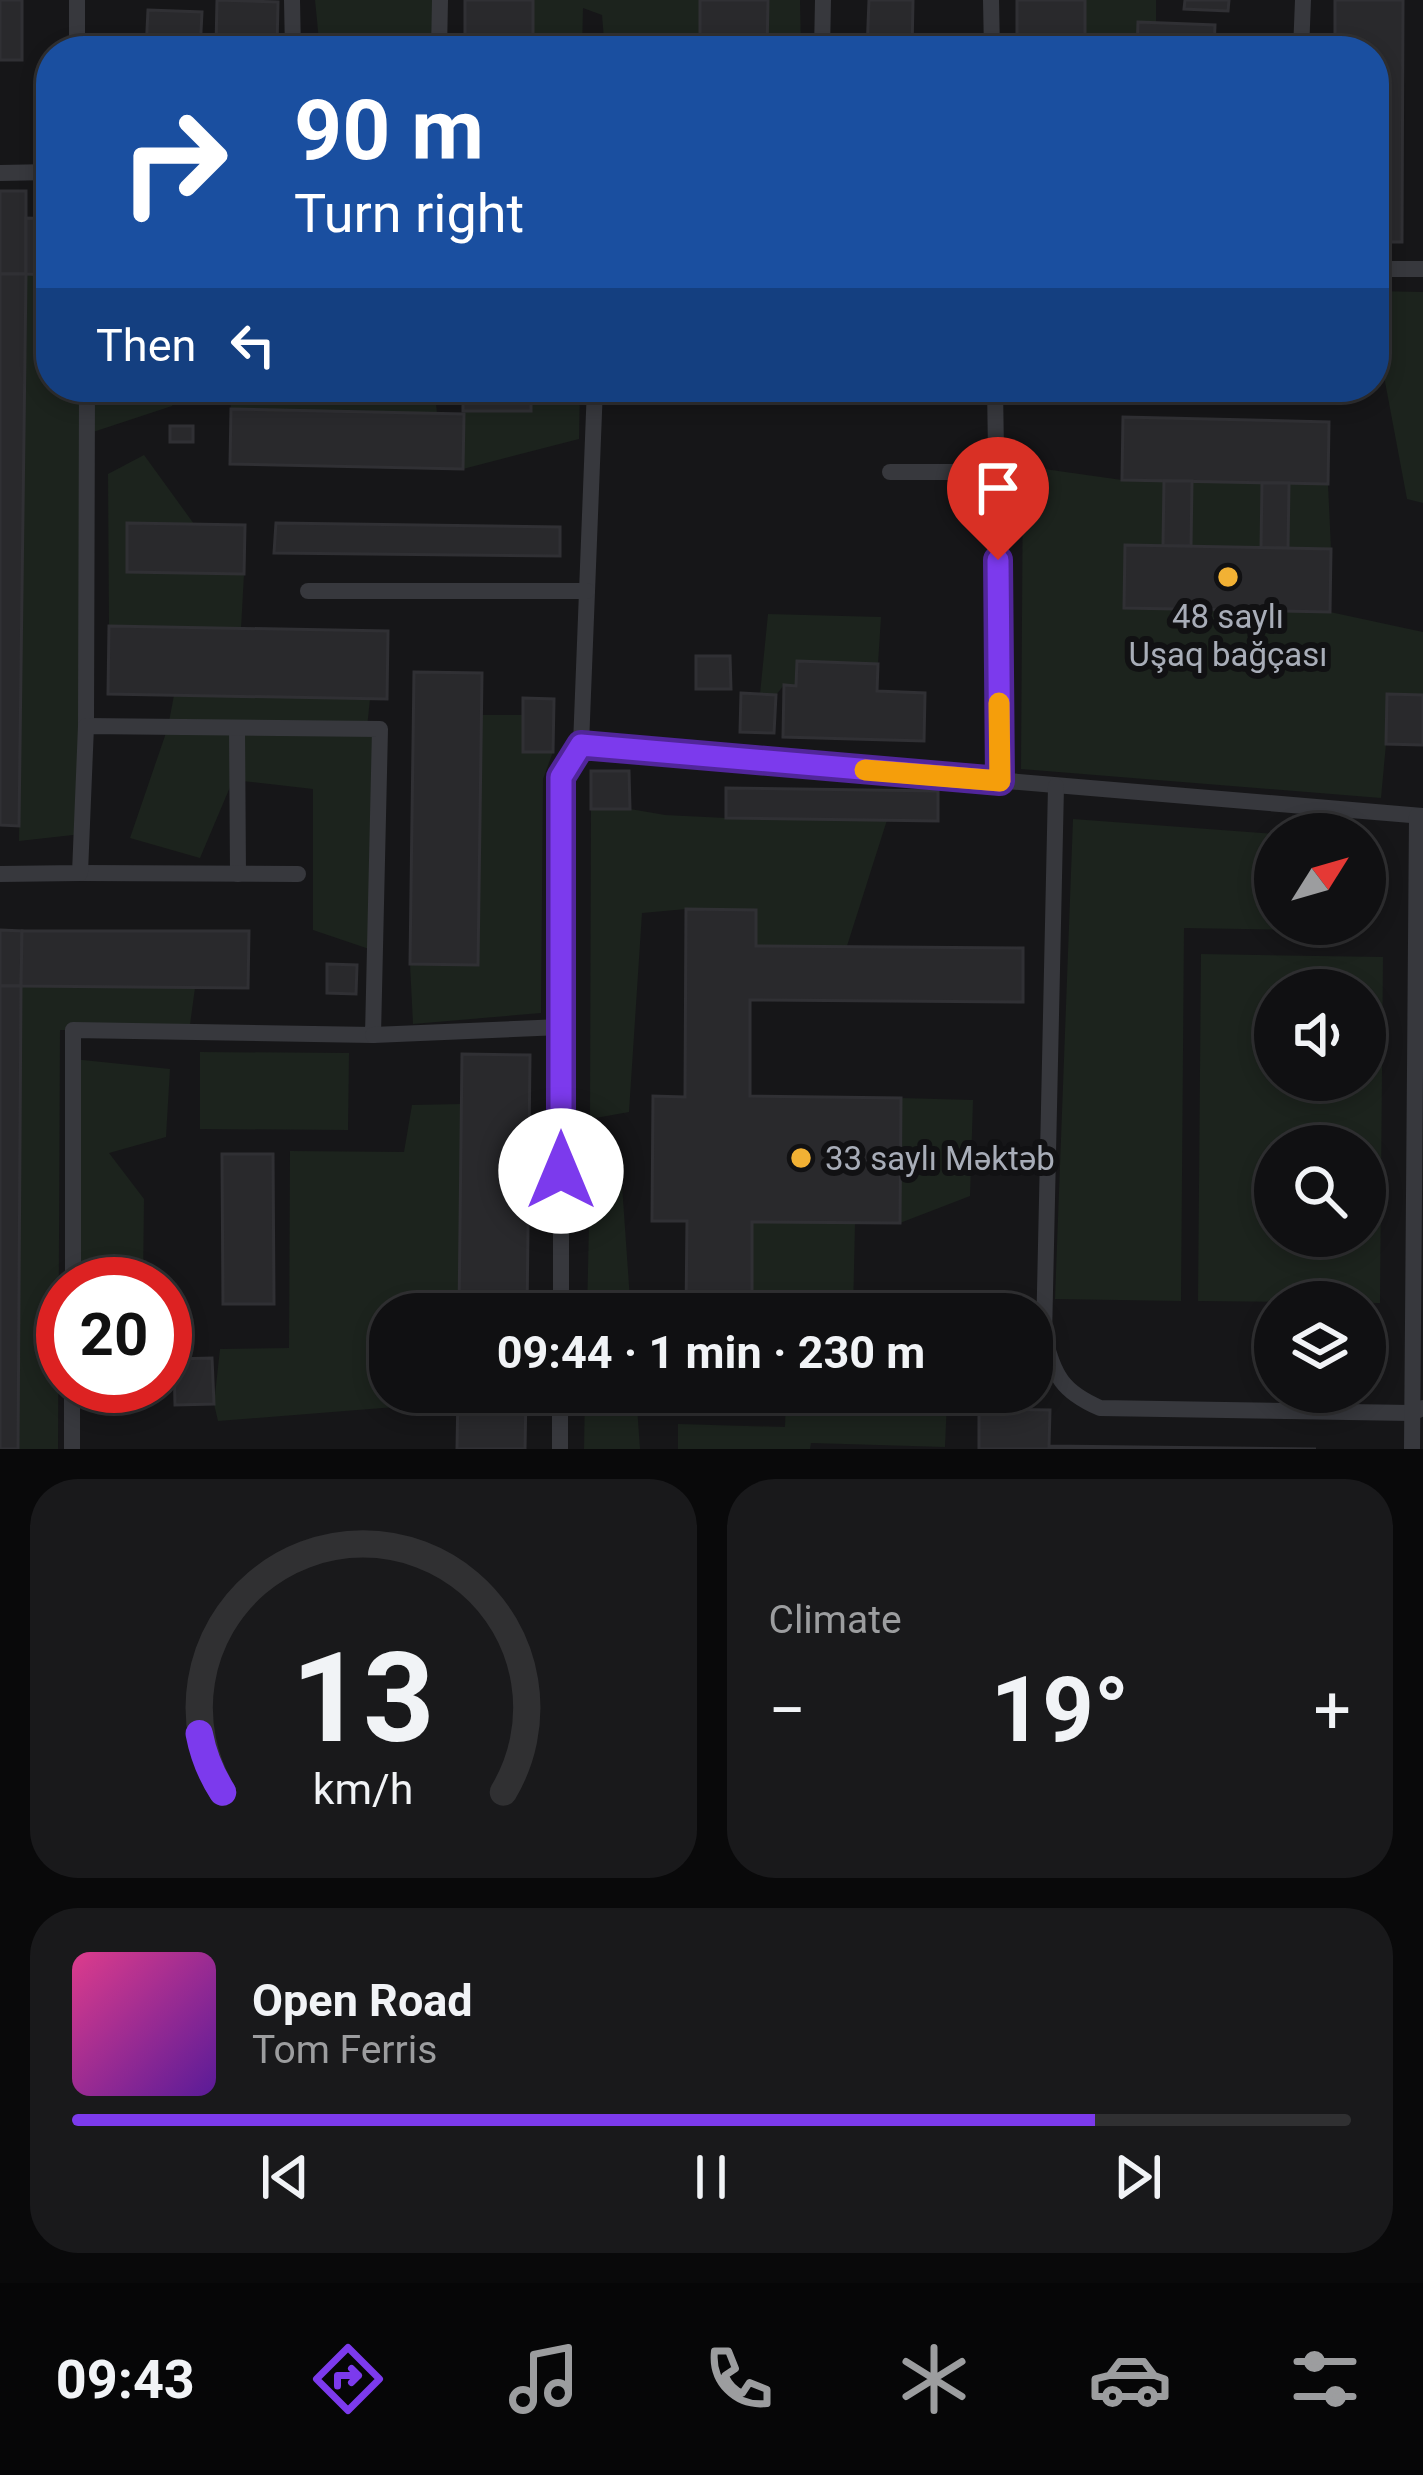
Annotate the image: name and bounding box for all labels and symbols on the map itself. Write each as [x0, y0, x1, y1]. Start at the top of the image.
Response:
pin [947, 437, 1049, 560]
marker: 48 saylı Uşaq bağçası [1215, 564, 1241, 590]
place label: 48 saylı Uşaq bağçası [1129, 597, 1327, 674]
north arrow [1254, 813, 1386, 945]
position arrow [498, 1108, 624, 1234]
place label: 33 saylı Məktəb [825, 1139, 1055, 1178]
marker: 33 saylı Məktəb [788, 1145, 814, 1171]
speed limit sign: 20 [36, 1257, 192, 1413]

